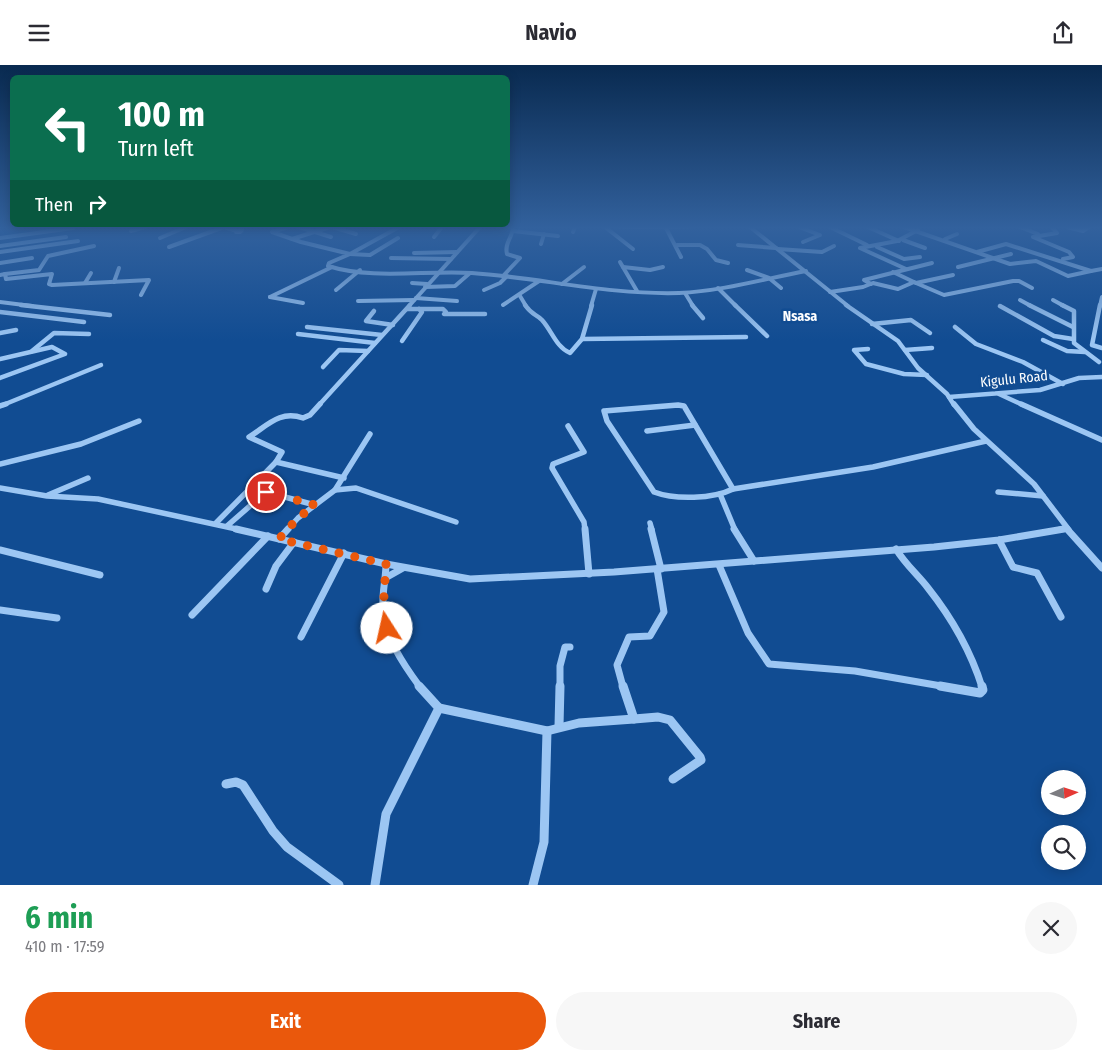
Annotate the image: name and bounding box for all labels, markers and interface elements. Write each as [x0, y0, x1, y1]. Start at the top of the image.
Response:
icon: menu [25, 19, 53, 47]
text: Navio [525, 19, 577, 46]
icon: share [1049, 19, 1077, 47]
text: 100 m [118, 93, 205, 135]
icon: left [35, 95, 100, 160]
text: Turn left [118, 135, 194, 162]
icon: right [83, 190, 111, 218]
text: Then [35, 193, 73, 216]
district label: Nsasa [783, 308, 817, 325]
street label: Kigulu Road [979, 367, 1049, 391]
pin [245, 471, 287, 513]
icon: arrive [252, 478, 280, 506]
position arrow [360, 601, 412, 653]
north arrow [1041, 770, 1086, 815]
map controls [1041, 770, 1086, 870]
button: search [1041, 825, 1086, 870]
text: 6 min [25, 900, 93, 936]
button: close [1025, 902, 1077, 954]
text: 410 m · 17:59 [25, 937, 105, 956]
button: Exit [25, 992, 546, 1050]
button: Share [556, 992, 1077, 1050]

